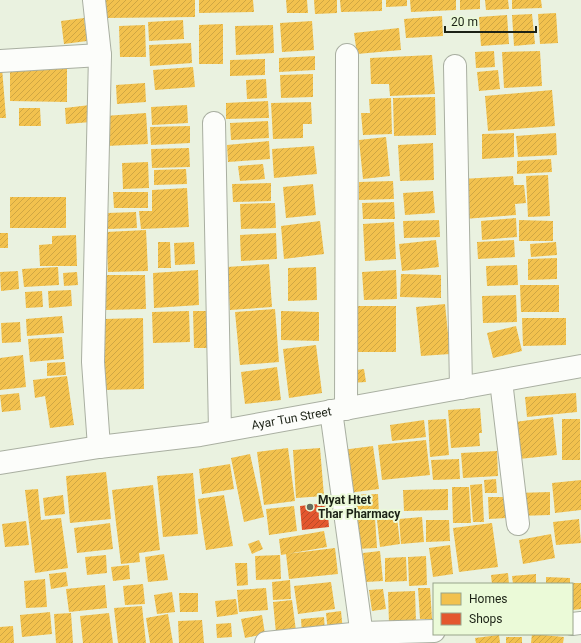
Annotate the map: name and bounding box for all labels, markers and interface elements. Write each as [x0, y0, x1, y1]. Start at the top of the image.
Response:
scale bar [445, 8, 536, 34]
text: 20 m [451, 15, 478, 29]
street label: Ayar Tun Street [250, 404, 333, 433]
place label: Myat Htet Thar Pharmacy [318, 493, 401, 521]
marker: Myat Htet Thar Pharmacy [305, 502, 315, 512]
legend [433, 583, 573, 635]
text: Homes [469, 592, 507, 606]
text: Shops [469, 612, 503, 626]

